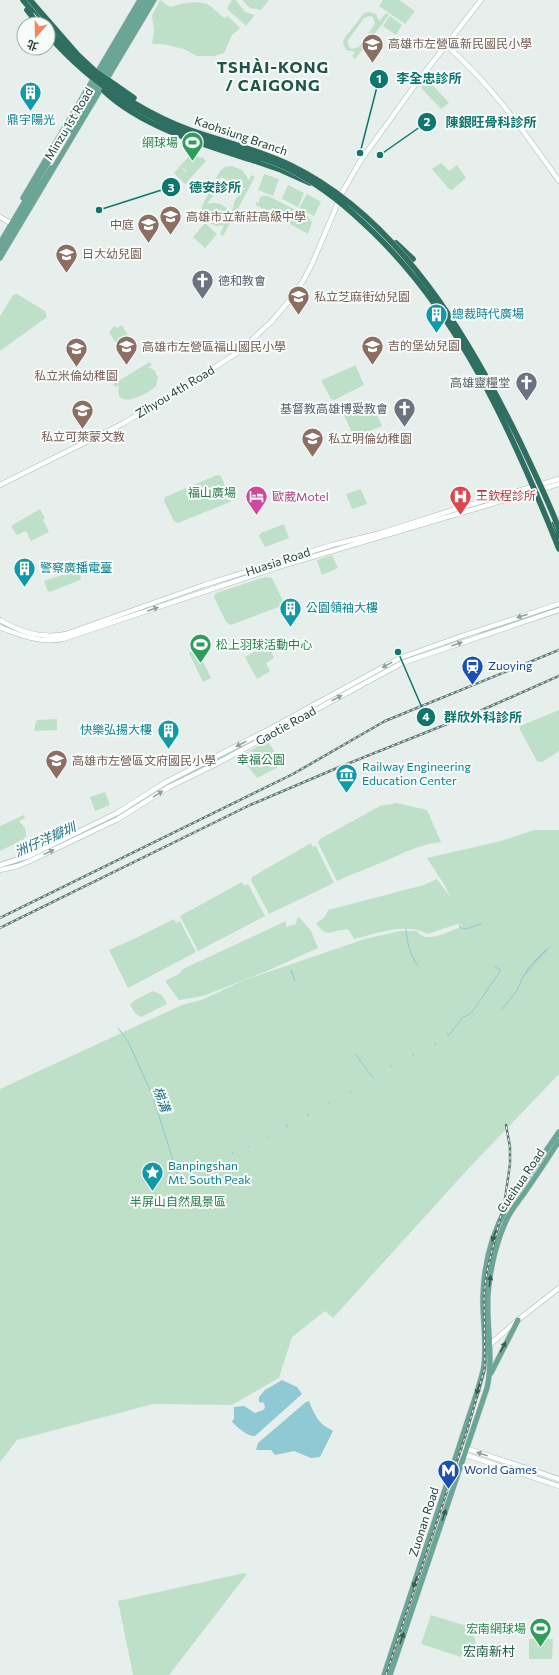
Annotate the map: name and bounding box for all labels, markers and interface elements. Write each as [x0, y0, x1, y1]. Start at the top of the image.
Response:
north arrow [16, 16, 56, 56]
school or university icon: 高雄市左營區新民國民小學 [360, 31, 386, 64]
place label: 高雄市左營區新民國民小學 [388, 36, 532, 50]
text: 北 [25, 38, 40, 54]
district label: TSHÀI-KONG / CAIGONG [217, 57, 329, 94]
callout: 李全忠診所 [369, 66, 470, 91]
text: 李全忠診所 [396, 70, 462, 86]
text: 1 [376, 71, 382, 85]
building icon: 鼎宇陽光 [18, 80, 44, 113]
street label: Minzu 1st Road [41, 85, 95, 162]
callout: 陳銀旺骨科診所 [417, 110, 544, 135]
place label: 鼎宇陽光 [7, 112, 55, 126]
street label: Kaohsiung Branch [193, 113, 290, 158]
text: 2 [424, 114, 431, 128]
text: 陳銀旺骨科診所 [445, 114, 537, 130]
sports icon: 網球場 [180, 130, 206, 163]
place label: 網球場 [142, 135, 178, 149]
callout: 德安診所 [161, 175, 249, 200]
text: 德安診所 [189, 179, 241, 195]
text: 3 [168, 180, 175, 194]
school or university icon: 高雄市立新莊高級中學 [158, 204, 184, 237]
place label: 高雄市立新莊高級中學 [186, 209, 306, 223]
school or university icon: 中庭 [136, 212, 162, 245]
place label: 中庭 [110, 217, 134, 231]
school or university icon: 日大幼兒園 [53, 241, 79, 274]
place label: 日大幼兒園 [82, 246, 142, 260]
church icon: 德和教會 [190, 268, 216, 301]
place label: 德和教會 [218, 273, 266, 287]
school or university icon: 私立芝麻街幼兒園 [286, 284, 312, 317]
place label: 私立芝麻街幼兒園 [314, 289, 410, 303]
building icon: 總裁時代廣場 [423, 301, 449, 334]
place label: 總裁時代廣場 [452, 306, 524, 320]
school or university icon: 吉的堡幼兒園 [360, 333, 386, 366]
school or university icon: 高雄市左營區福山國民小學 [113, 334, 139, 367]
school or university icon: 私立米倫幼稚園 [63, 336, 89, 369]
place label: 吉的堡幼兒園 [388, 338, 460, 352]
place label: 高雄市左營區福山國民小學 [142, 339, 286, 353]
street label: Zihyou 4th Road [133, 362, 216, 420]
place label: 私立米倫幼稚園 [34, 368, 118, 382]
church icon: 高雄靈糧堂 [513, 370, 539, 403]
place label: 高雄靈糧堂 [450, 375, 510, 389]
church icon: 基督教高雄博愛教會 [391, 396, 417, 429]
school or university icon: 私立可萊蒙文教 [70, 397, 96, 430]
place label: 基督教高雄博愛教會 [280, 401, 388, 415]
school or university icon: 私立明倫幼稚園 [300, 426, 326, 459]
place label: 私立可萊蒙文教 [41, 429, 125, 443]
place label: 私立明倫幼稚園 [328, 431, 412, 445]
hospital icon: 王欽程診所 [448, 483, 474, 516]
hotel icon: 歐葳Motel [244, 484, 270, 517]
park label: 福山廣場 [188, 485, 236, 499]
place label: 王欽程診所 [476, 488, 536, 502]
place label: 歐葳Motel [272, 489, 329, 503]
street label: Huasia Road [244, 544, 312, 578]
building icon: 警察廣播電臺 [12, 555, 38, 588]
place label: 警察廣播電臺 [40, 560, 112, 574]
building icon: 公園領袖大樓 [278, 595, 304, 628]
place label: 公園領袖大樓 [306, 600, 378, 614]
one-way arrow [147, 606, 159, 612]
one-way arrow [516, 614, 528, 620]
sports icon: 松上羽球活動中心 [187, 632, 213, 665]
place label: 松上羽球活動中心 [216, 637, 312, 651]
one-way arrow [452, 641, 464, 647]
station icon: Zuoying [459, 653, 485, 686]
place label: Zuoying [488, 658, 533, 672]
one-way arrow [381, 662, 393, 669]
one-way arrow [331, 695, 343, 702]
street label: Gaotie Road [253, 703, 318, 747]
callout: 群欣外科診所 [416, 705, 530, 730]
text: 4 [422, 709, 430, 723]
text: 群欣外科診所 [444, 709, 522, 725]
building icon: 快樂弘揚大樓 [155, 717, 181, 750]
place label: 快樂弘揚大樓 [80, 722, 152, 736]
one-way arrow [235, 741, 247, 747]
school or university icon: 高雄市左營區文府國民小學 [44, 748, 70, 781]
park label: 幸福公園 [237, 752, 285, 766]
place label: 高雄市左營區文府國民小學 [72, 753, 216, 767]
place label: Railway Engineering Education Center [362, 759, 471, 787]
museum icon: Railway Engineering Education Center [333, 761, 359, 794]
one-way arrow [153, 790, 163, 798]
water label: 洲仔洋瓣圳 [12, 818, 80, 860]
one-way arrow [44, 849, 55, 855]
water label: 梯溝 [150, 1084, 175, 1116]
street label: Cueihua Road [494, 1146, 547, 1215]
place label: Banpingshan Mt. South Peak [168, 1158, 251, 1186]
place icon: Banpingshan Mt. South Peak [139, 1160, 165, 1193]
park label: 半屏山自然風景區 [130, 1194, 226, 1208]
one-way arrow [491, 1231, 497, 1243]
one-way arrow [487, 1275, 493, 1287]
one-way arrow [500, 1342, 506, 1353]
one-way arrow [475, 1383, 481, 1395]
one-way arrow [476, 1450, 488, 1456]
metro station icon: World Games [435, 1457, 461, 1490]
place label: World Games [464, 1462, 537, 1476]
street label: Zuonan Road [405, 1485, 441, 1558]
one-way arrow [442, 1509, 448, 1521]
one-way arrow [411, 1576, 417, 1588]
sports icon: 宏南網球場 [528, 1616, 554, 1649]
place label: 宏南網球場 [466, 1621, 526, 1635]
one-way arrow [399, 1632, 405, 1644]
district label: 宏南新村 [463, 1643, 515, 1659]

